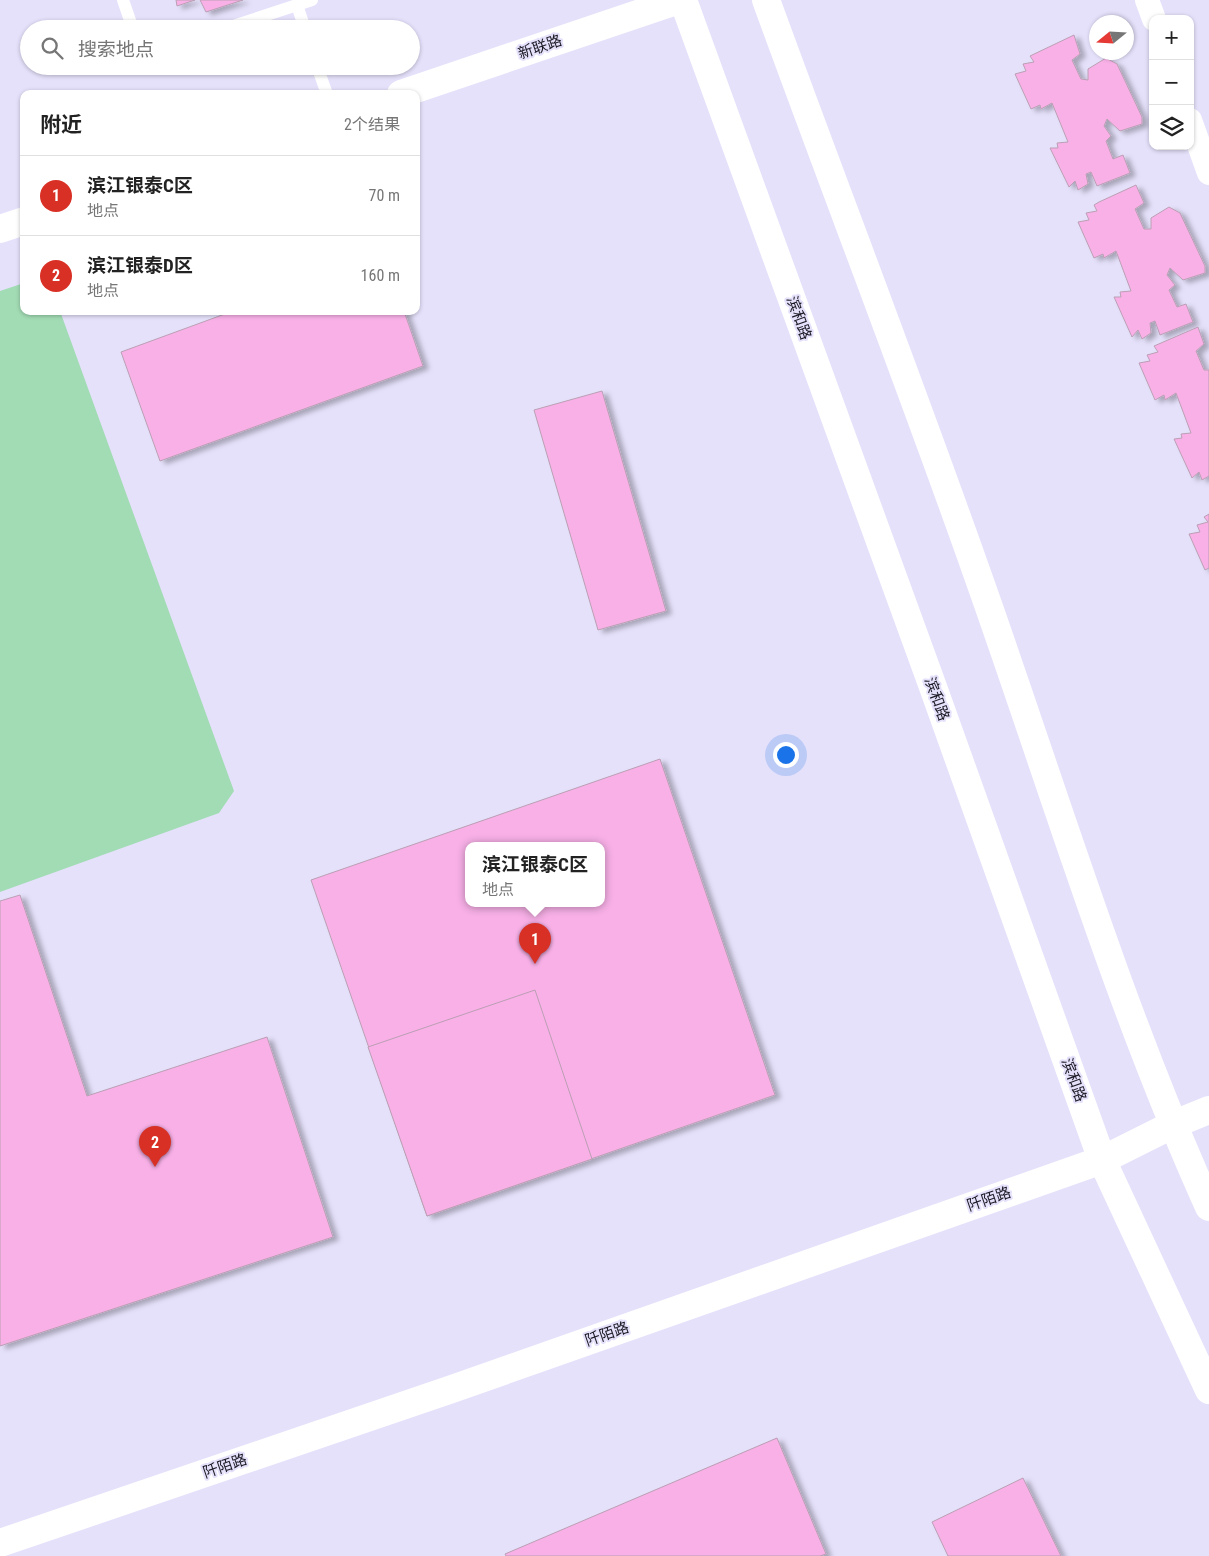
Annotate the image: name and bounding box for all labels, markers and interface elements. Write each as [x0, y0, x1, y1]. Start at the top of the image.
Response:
north arrow [1089, 15, 1134, 60]
map controls [1149, 15, 1194, 150]
button: + [1149, 15, 1194, 60]
search box [20, 20, 420, 75]
street label: 新联路 [516, 31, 564, 63]
icon: search [38, 34, 66, 62]
text: 搜索地点 [78, 38, 154, 61]
button: − [1149, 60, 1194, 105]
button: layers [1149, 105, 1194, 150]
text: 附近 [40, 113, 82, 137]
text: 2个结果 [344, 115, 400, 134]
text: 滨江银泰C区 [87, 174, 193, 197]
text: 1 [52, 186, 60, 205]
text: 70 m [368, 186, 400, 205]
text: 地点 [87, 201, 119, 220]
text: 滨江银泰D区 [87, 254, 193, 277]
text: 2 [52, 266, 60, 285]
text: 160 m [361, 266, 400, 285]
text: 地点 [87, 281, 119, 300]
street label: 滨和路 [783, 294, 815, 342]
street label: 滨和路 [921, 675, 953, 723]
your location [773, 742, 799, 768]
popup [465, 842, 605, 907]
text: 滨江银泰C区 [482, 853, 588, 876]
text: 地点 [482, 880, 514, 899]
pin: 1 [519, 923, 551, 964]
street label: 滨和路 [1058, 1056, 1090, 1104]
pin: 2 [139, 1126, 171, 1167]
street label: 阡陌路 [965, 1183, 1013, 1215]
street label: 阡陌路 [583, 1318, 631, 1350]
street label: 阡陌路 [201, 1450, 249, 1482]

